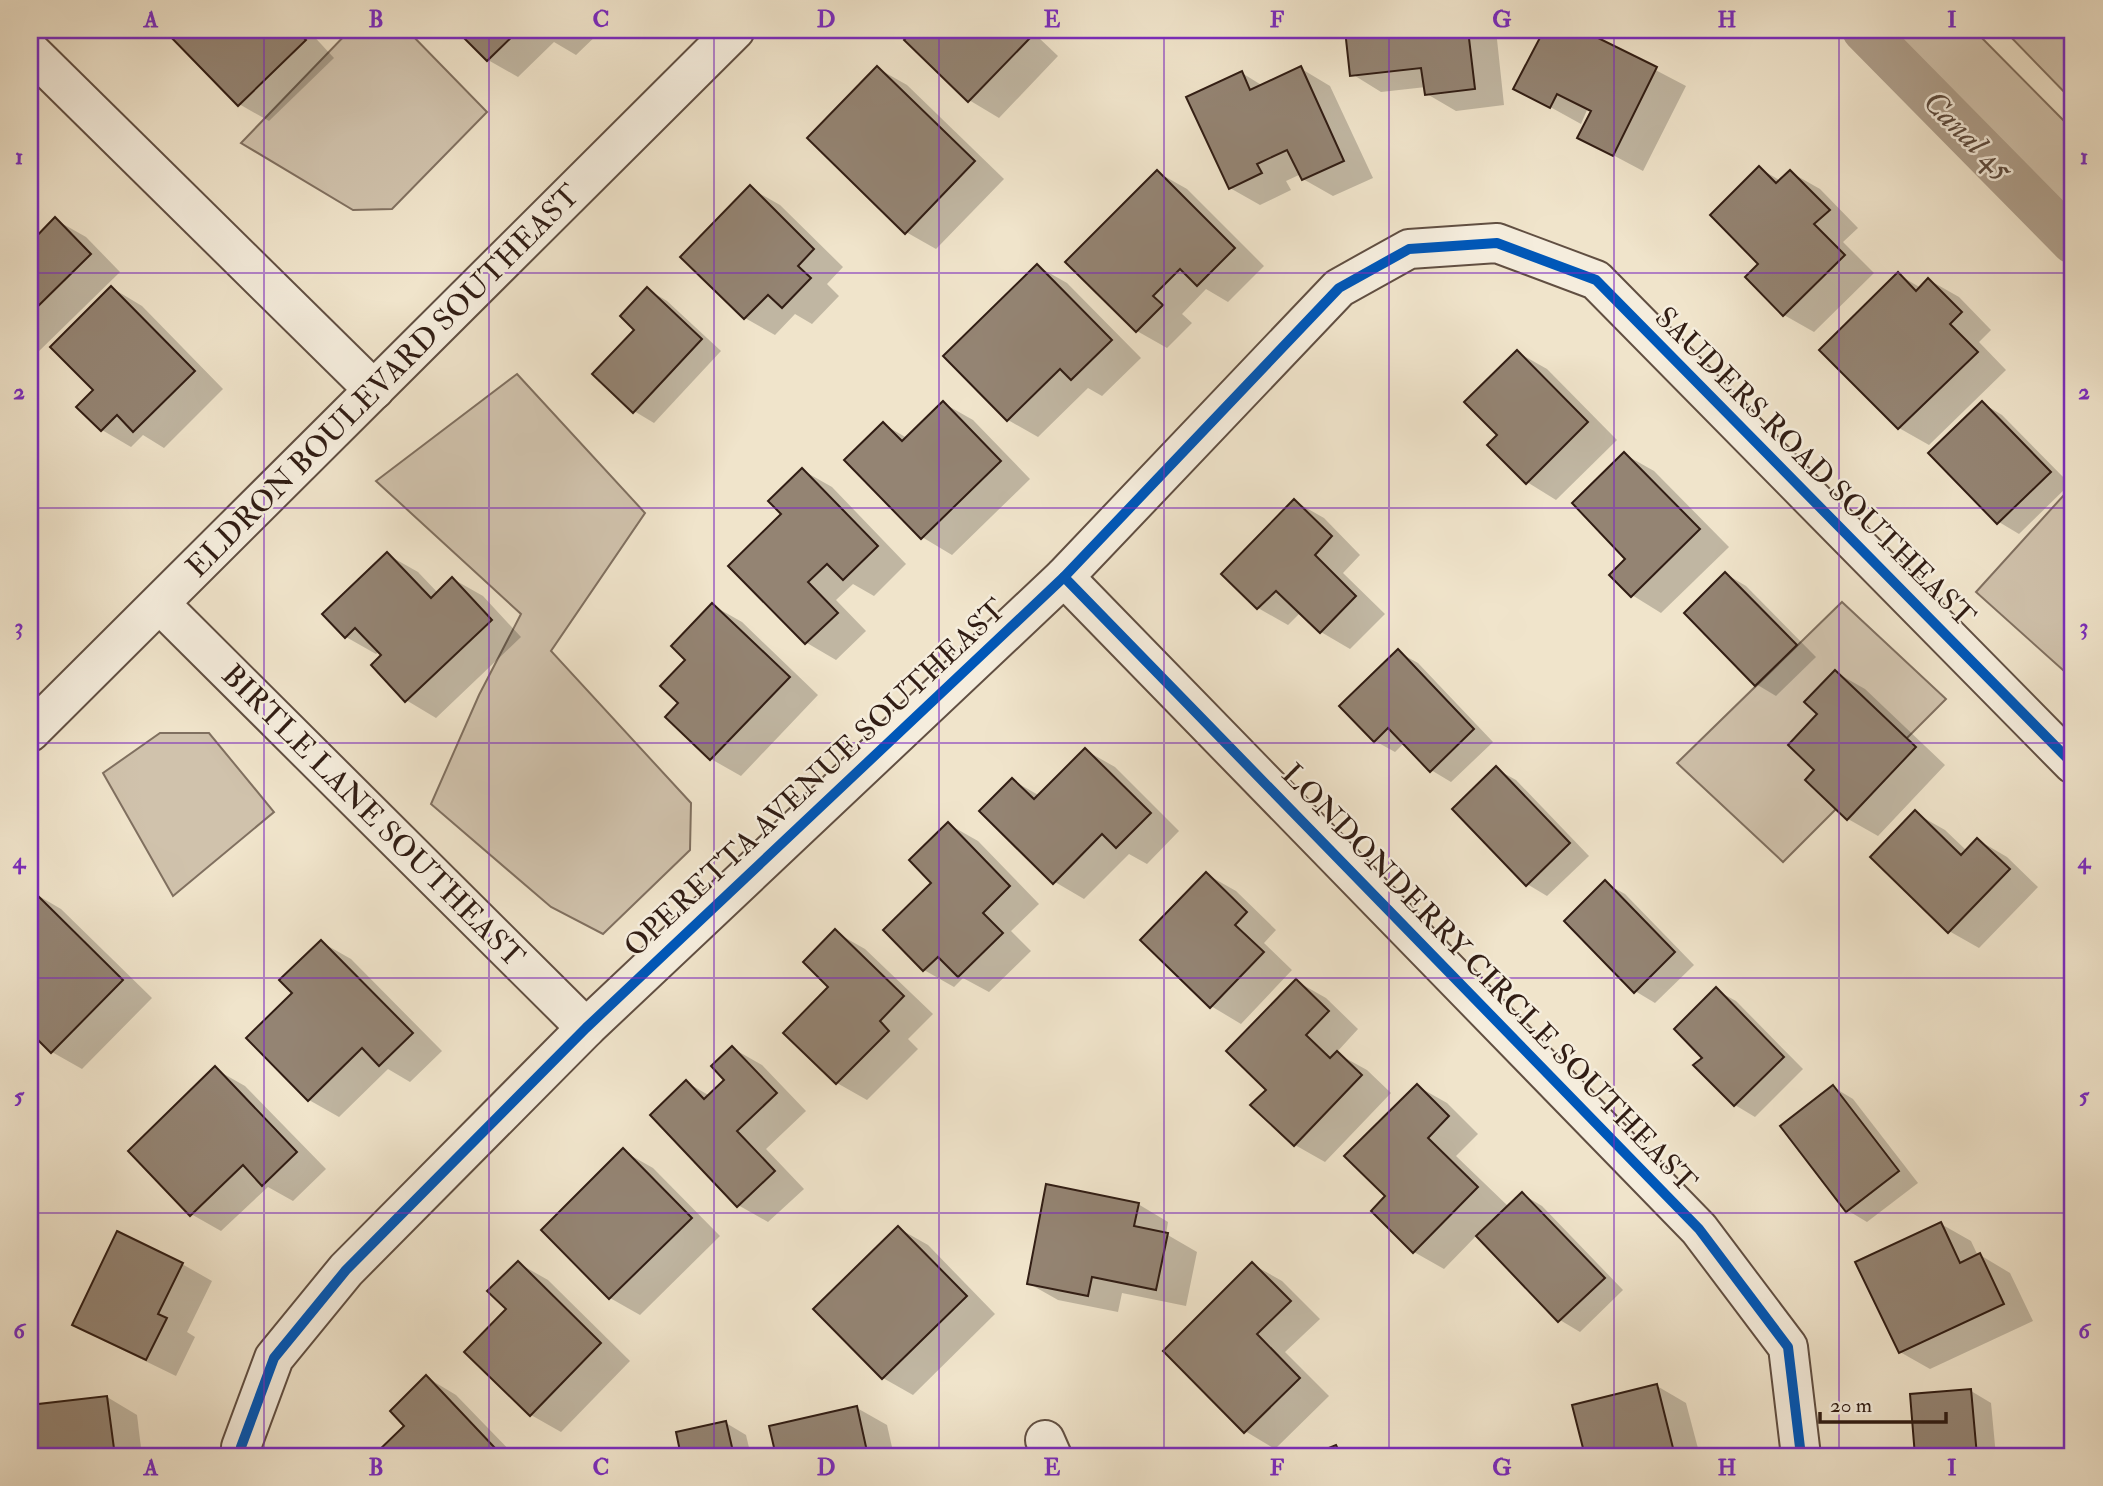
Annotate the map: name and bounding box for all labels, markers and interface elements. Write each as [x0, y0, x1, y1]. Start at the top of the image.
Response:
text: A [143, 5, 159, 34]
text: B [368, 5, 384, 34]
text: C [593, 5, 609, 34]
text: D [817, 5, 835, 34]
text: E [1044, 5, 1061, 34]
text: F [1270, 5, 1285, 34]
text: G [1492, 5, 1512, 34]
text: H [1718, 5, 1737, 34]
text: I [1947, 5, 1957, 34]
water label: Canal 45 [1914, 82, 2022, 190]
text: 1 [15, 142, 23, 171]
text: 1 [2080, 142, 2088, 171]
street label: ELDRON BOULEVARD SOUTHEAST [179, 177, 587, 585]
street label: SAUDERS ROAD SOUTHEAST [1647, 299, 1983, 635]
text: 2 [13, 377, 25, 406]
text: 2 [2078, 377, 2090, 406]
street label: OPERETTA AVENUE SOUTHEAST [616, 591, 1014, 965]
text: 3 [15, 612, 23, 641]
text: 3 [2080, 612, 2088, 641]
street label: BIRTLE LANE SOUTHEAST [214, 657, 532, 975]
street label: LONDONDERRY CIRCLE SOUTHEAST [1274, 756, 1704, 1200]
text: 4 [12, 846, 27, 875]
text: 4 [2077, 846, 2092, 875]
text: 5 [14, 1081, 25, 1110]
text: 5 [2079, 1081, 2090, 1110]
text: 6 [13, 1316, 27, 1345]
text: 6 [2078, 1316, 2092, 1345]
scale bar [1820, 1381, 1946, 1425]
text: 20 m [1830, 1392, 1872, 1419]
text: A [143, 1453, 159, 1482]
text: B [368, 1453, 384, 1482]
text: C [593, 1453, 609, 1482]
text: D [817, 1453, 835, 1482]
text: E [1044, 1453, 1061, 1482]
text: F [1270, 1453, 1285, 1482]
text: G [1492, 1453, 1512, 1482]
text: H [1718, 1453, 1737, 1482]
text: I [1947, 1453, 1957, 1482]

